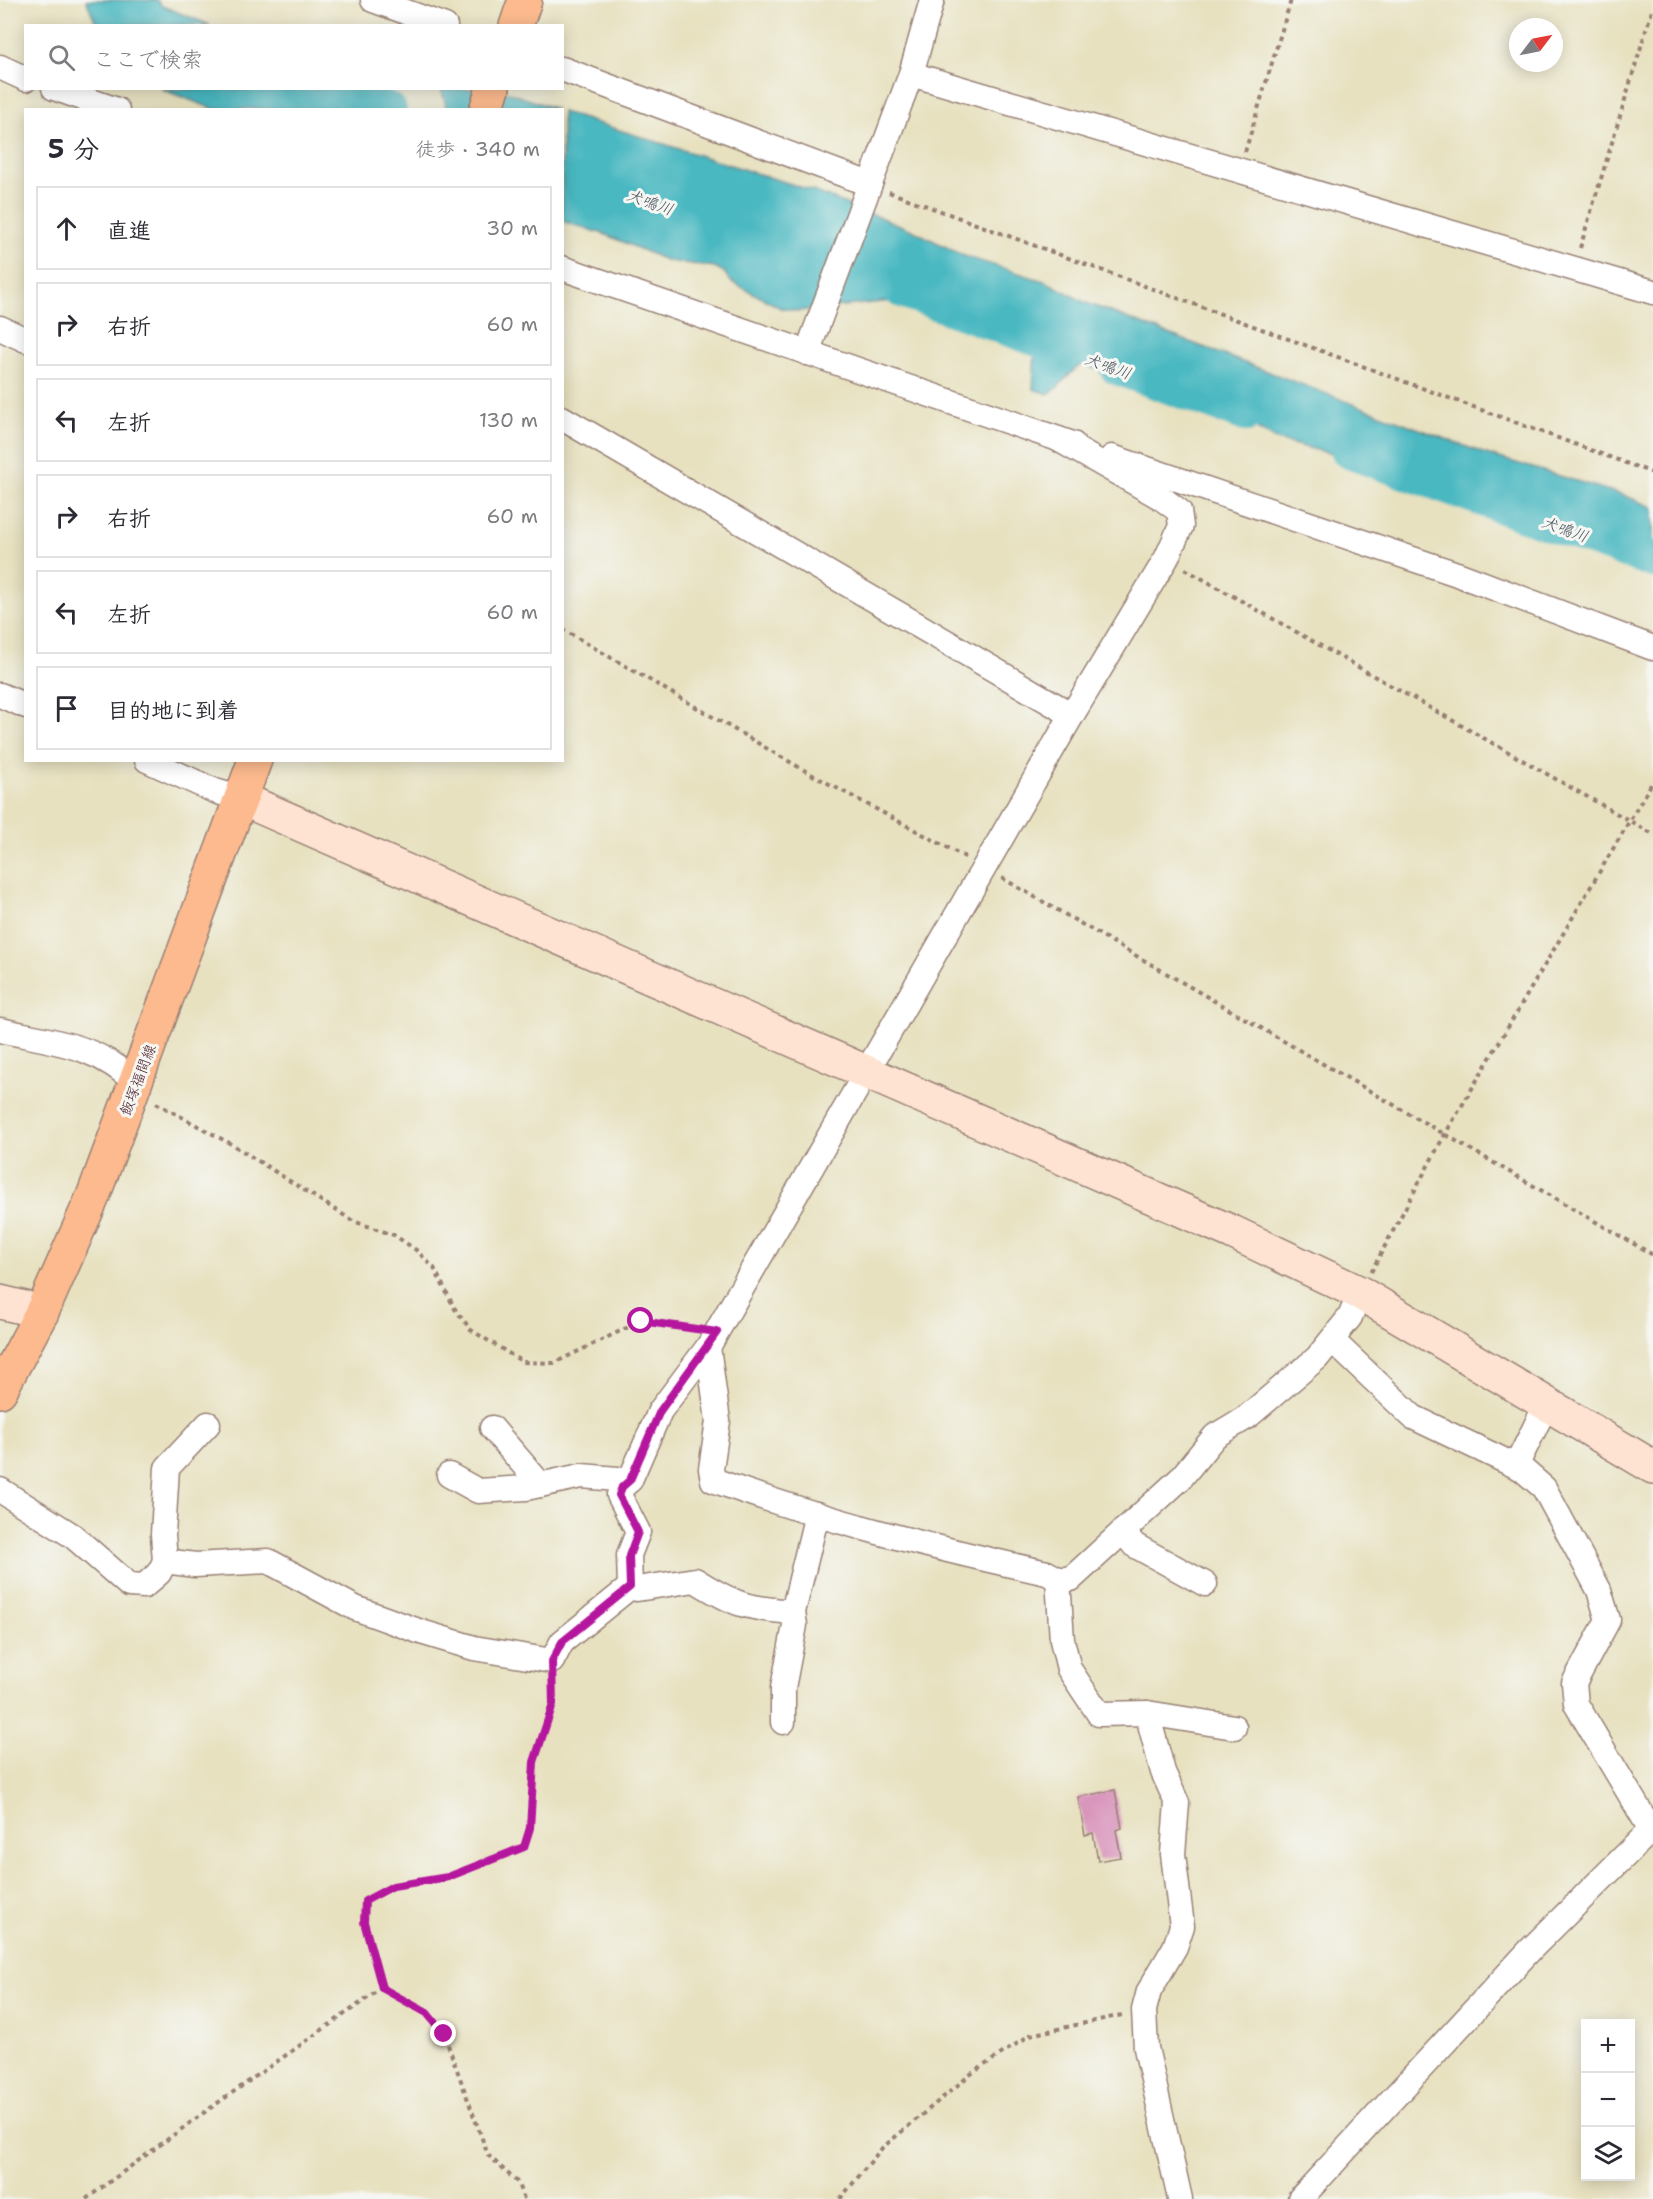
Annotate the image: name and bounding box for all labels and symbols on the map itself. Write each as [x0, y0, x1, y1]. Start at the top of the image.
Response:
north arrow [1509, 18, 1563, 72]
water label: 犬鳴川 [624, 184, 676, 220]
water label: 犬鳴川 [1082, 348, 1134, 384]
water label: 犬鳴川 [1539, 511, 1591, 547]
street label: 飯塚福間線 [115, 1041, 161, 1119]
route start [627, 1307, 653, 1333]
route end [430, 2020, 456, 2046]

